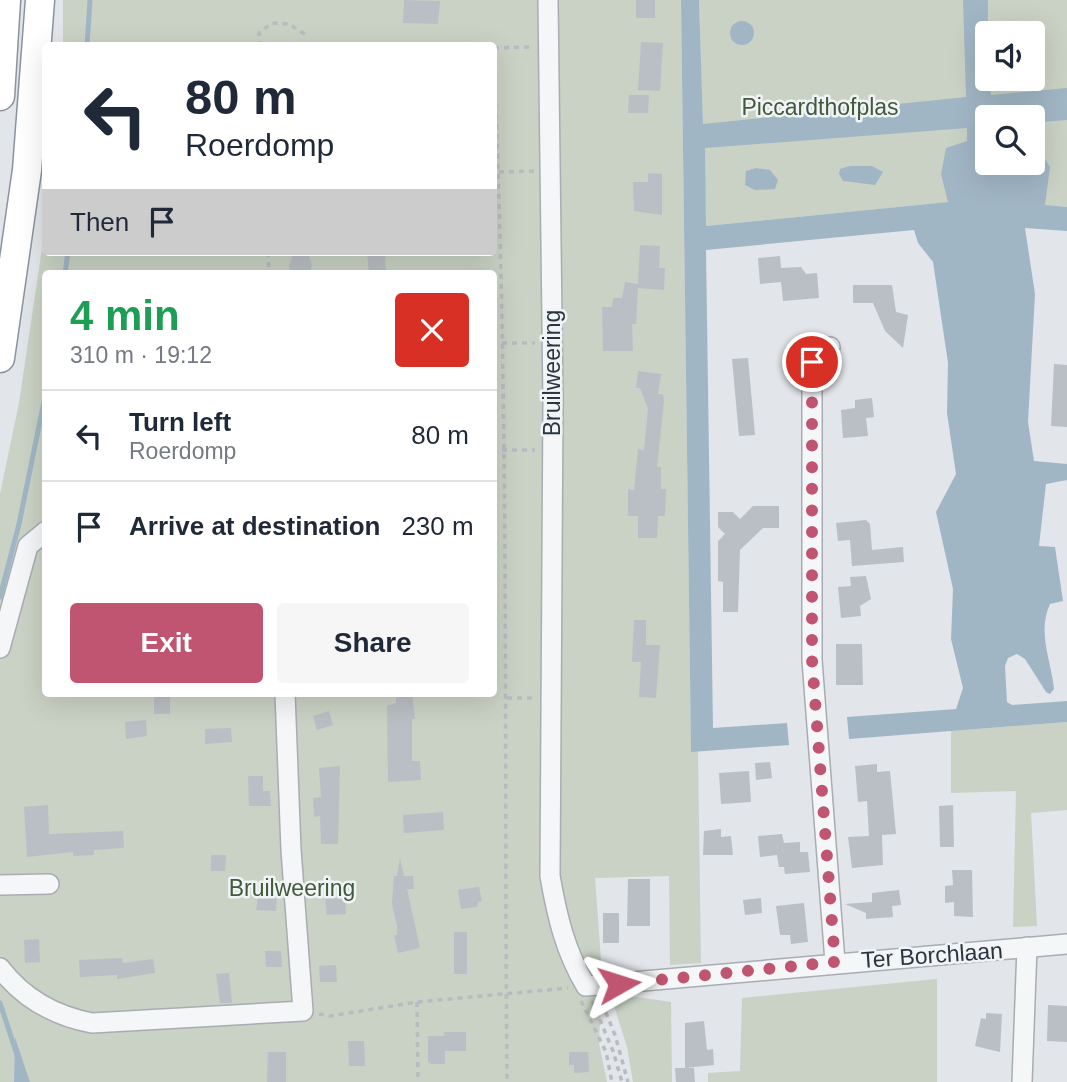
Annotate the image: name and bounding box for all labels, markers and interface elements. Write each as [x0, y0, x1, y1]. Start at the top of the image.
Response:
map controls [975, 21, 1045, 175]
button: sound [975, 21, 1045, 91]
icon: left [70, 70, 161, 161]
text: 80 m [185, 70, 297, 124]
park label: Piccardthofplas [741, 94, 899, 120]
button: search [975, 105, 1045, 175]
text: Roerdomp [185, 127, 334, 163]
icon: arrive [143, 203, 181, 241]
text: Then [70, 207, 129, 237]
text: 4 min [70, 292, 180, 339]
button: close [395, 293, 469, 367]
street label: Bruilweering [539, 310, 565, 436]
pin [782, 332, 842, 392]
text: 310 m · 19:12 [70, 342, 212, 368]
icon: arrive [793, 343, 831, 381]
text: Turn left [129, 407, 231, 437]
icon: left [70, 417, 108, 455]
text: 80 m [411, 420, 469, 450]
text: Roerdomp [129, 438, 236, 464]
icon: arrive [70, 508, 108, 546]
text: Arrive at destination [129, 511, 380, 541]
text: 230 m [401, 511, 474, 541]
button: Exit [70, 603, 263, 683]
button: Share [277, 603, 469, 683]
park label: Bruilweering [229, 875, 355, 901]
street label: Ter Borchlaan [860, 937, 1004, 973]
position arrow [582, 947, 656, 1021]

